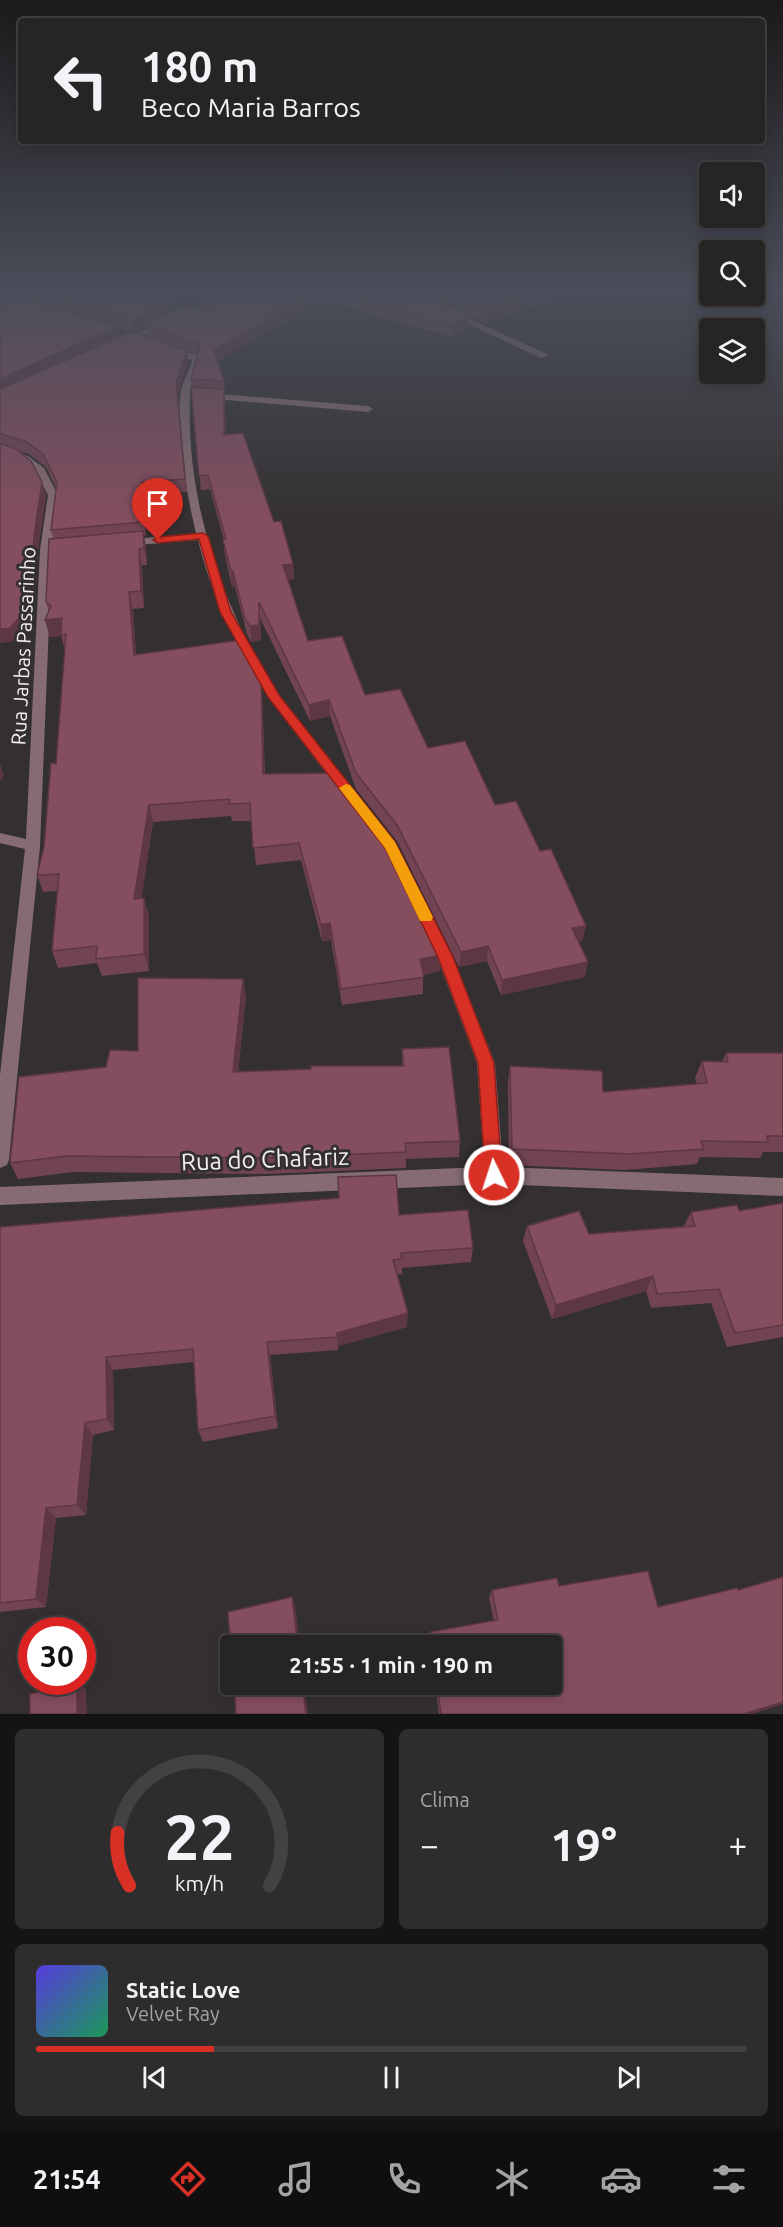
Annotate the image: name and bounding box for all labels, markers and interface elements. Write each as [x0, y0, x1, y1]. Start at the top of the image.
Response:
icon: left [42, 42, 120, 120]
text: 180 m [141, 43, 258, 90]
text: Beco Maria Barros [141, 92, 361, 122]
map controls [699, 162, 765, 384]
button: sound [699, 162, 765, 228]
button: search [699, 240, 765, 306]
button: layers [699, 318, 765, 384]
pin [132, 478, 183, 540]
icon: arrive [141, 487, 174, 520]
street label: Rua Jarbas Passarinho [6, 546, 40, 746]
street label: Rua do Chafariz [180, 1143, 350, 1175]
position arrow [462, 1143, 526, 1207]
speed limit sign: 30 [18, 1617, 96, 1695]
text: 21:55 · 1 min · 190 m [289, 1652, 493, 1677]
text: Clima [420, 1788, 470, 1811]
text: 22 [164, 1802, 235, 1872]
text: 19° [550, 1819, 617, 1870]
text: − [420, 1826, 439, 1863]
text: + [728, 1826, 747, 1863]
text: km/h [175, 1871, 224, 1895]
text: Static Love [126, 1977, 241, 2002]
text: Velvet Ray [126, 2002, 220, 2025]
icon: previous [138, 2061, 171, 2094]
icon: pause [375, 2061, 408, 2094]
icon: next [612, 2061, 645, 2094]
icon: directions [167, 2158, 209, 2200]
icon: music [275, 2158, 317, 2200]
icon: phone [383, 2158, 425, 2200]
icon: climate [491, 2158, 533, 2200]
icon: car [600, 2158, 642, 2200]
icon: filters [708, 2158, 750, 2200]
text: 21:54 [33, 2164, 101, 2194]

